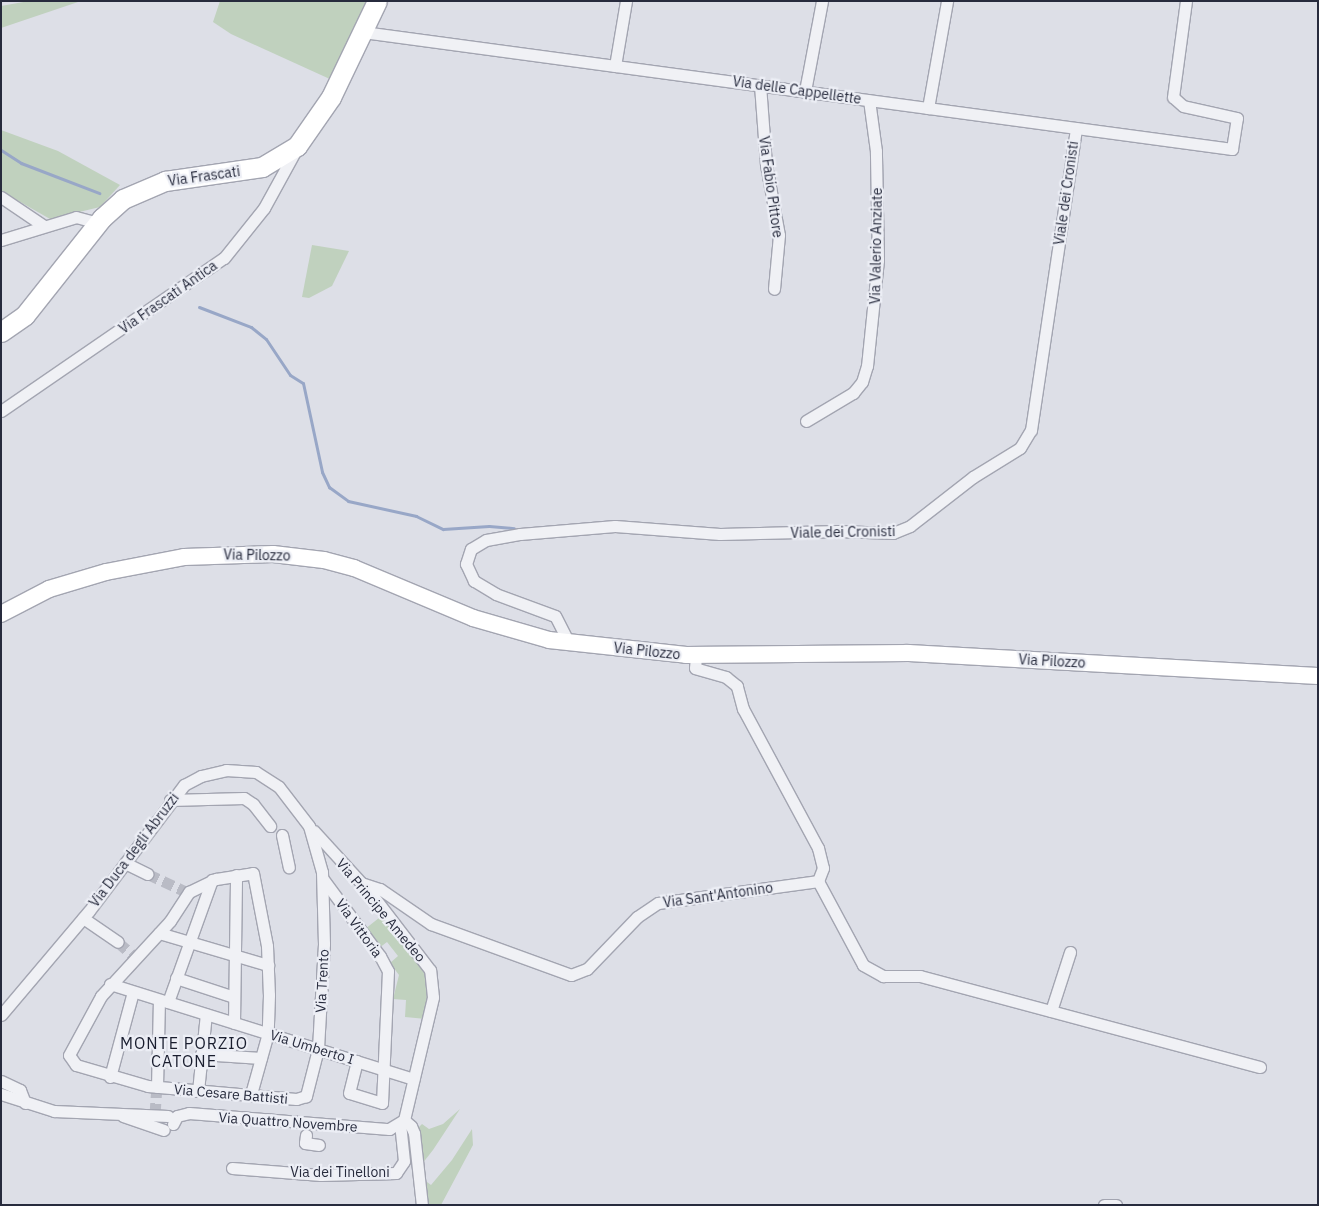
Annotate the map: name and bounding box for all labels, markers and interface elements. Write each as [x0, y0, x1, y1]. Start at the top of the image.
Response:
street label: Via delle Cappellette [732, 73, 862, 107]
street label: Via Fabio Pittore [756, 135, 786, 239]
street label: Viale dei Cronisti [1050, 140, 1082, 246]
street label: Via Frascati [167, 163, 241, 189]
street label: Via Valerio Anziate [867, 188, 885, 304]
street label: Via Frascati Antica [116, 257, 220, 337]
street label: Viale dei Cronisti [790, 523, 896, 541]
street label: Via Pilozzo [223, 546, 291, 564]
street label: Via Pilozzo [613, 639, 681, 663]
street label: Via Pilozzo [1018, 651, 1086, 671]
street label: Via Duca degli Abruzzi [86, 790, 182, 910]
street label: Via Principe Amedeo [333, 855, 429, 965]
street label: Via Sant'Antonino [662, 879, 774, 911]
street label: Via Vittoria [332, 895, 386, 961]
street label: Via Trento [312, 949, 332, 1013]
street label: Via Umberto I [268, 1026, 356, 1068]
district label: MONTE PORZIO CATONE [118, 1033, 250, 1071]
street label: Via Cesare Battisti [173, 1081, 289, 1107]
street label: Via Quattro Novembre [218, 1109, 358, 1135]
street label: Via dei Tinelloni [290, 1164, 390, 1180]

